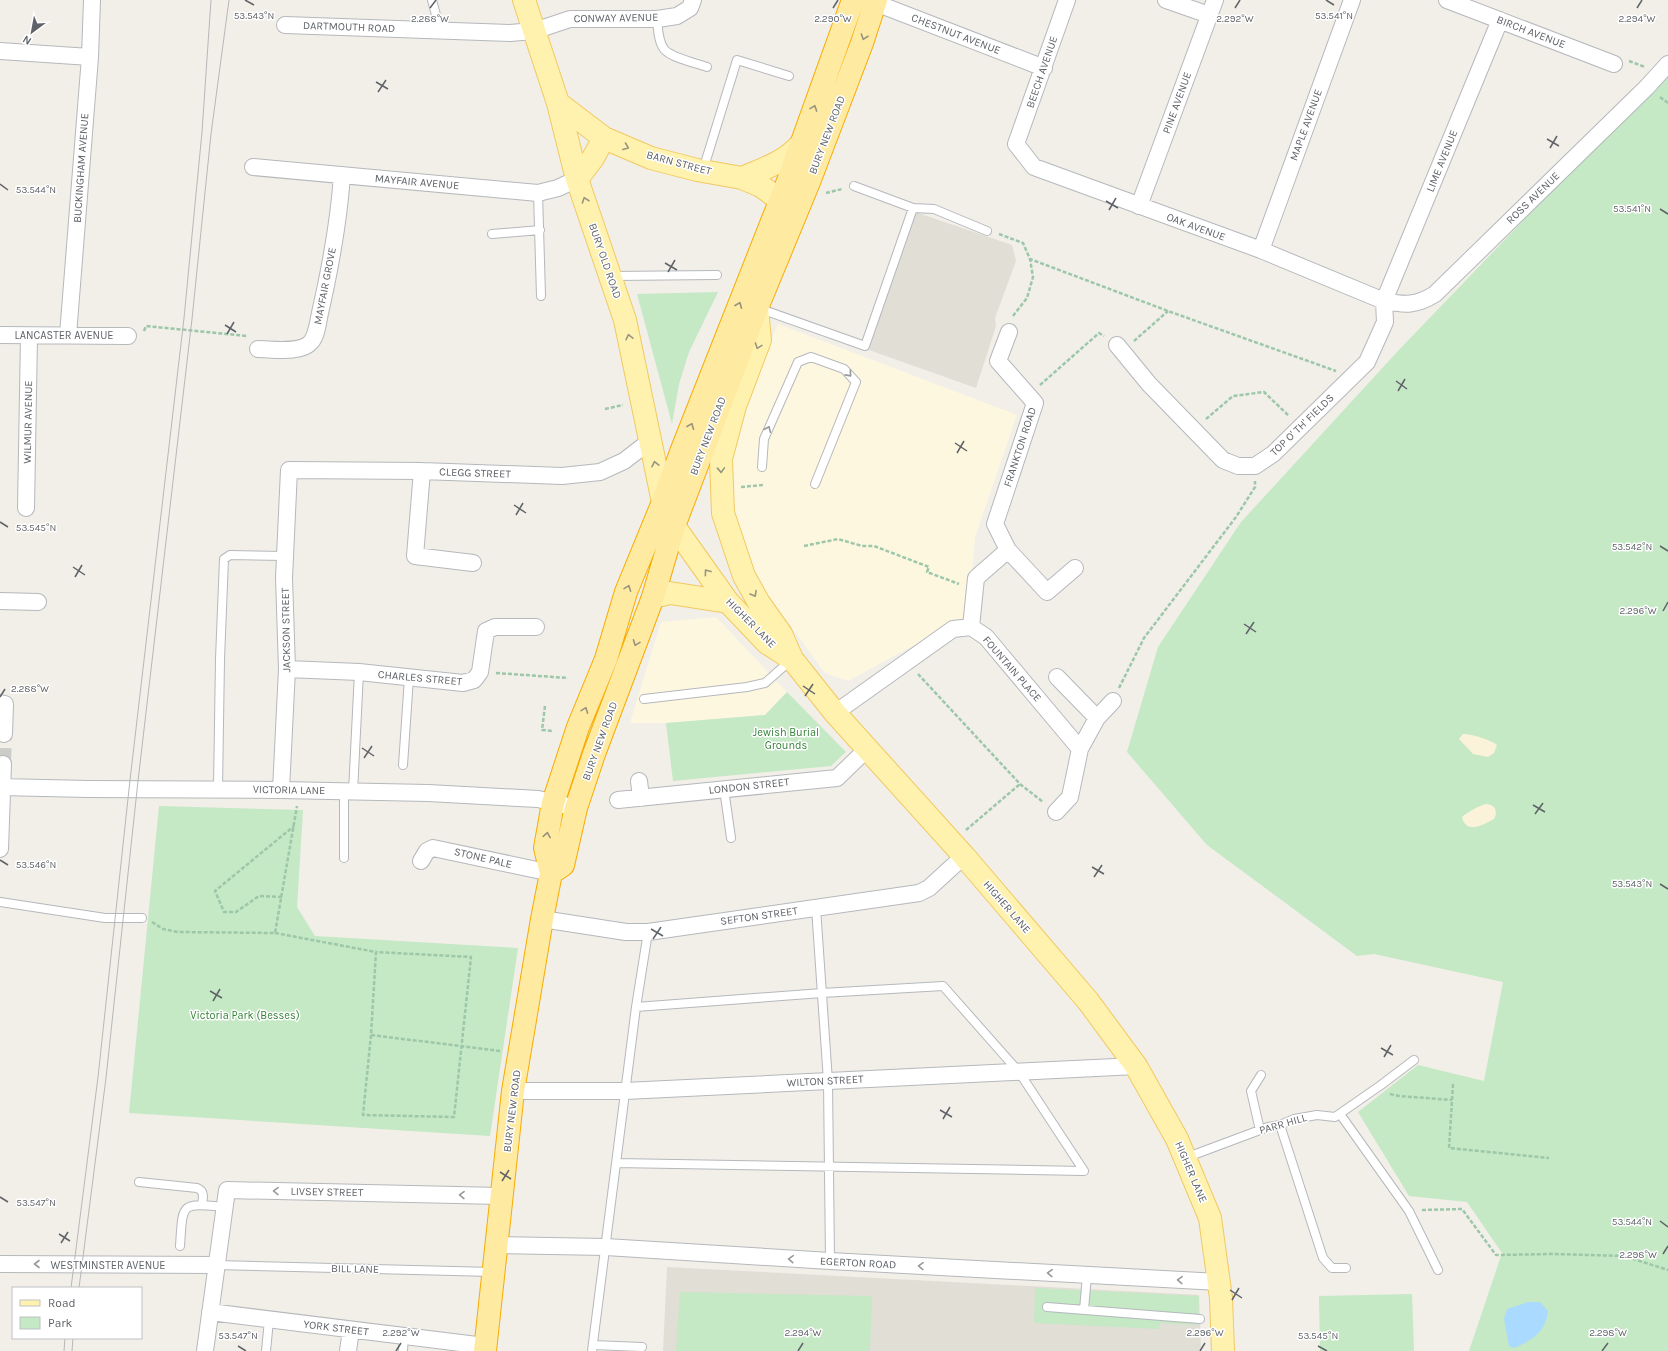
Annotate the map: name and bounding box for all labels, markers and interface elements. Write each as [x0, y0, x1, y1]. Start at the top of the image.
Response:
text: 53.543°N [234, 10, 274, 22]
text: 53.541°N [1315, 10, 1353, 22]
street label: CONWAY AVENUE [573, 11, 659, 25]
street label: CHESTNUT AVENUE [910, 11, 1002, 57]
north arrow [12, 12, 52, 52]
text: 2.288°W [411, 13, 449, 25]
text: 2.290°W [814, 13, 852, 25]
text: 2.292°W [1216, 13, 1254, 25]
street label: BIRCH AVENUE [1495, 13, 1567, 51]
text: 2.294°W [1618, 13, 1656, 25]
street label: DARTMOUTH ROAD [303, 19, 395, 35]
text: N [20, 32, 34, 48]
one-way arrow [860, 33, 869, 40]
street label: BEECH AVENUE [1024, 34, 1060, 110]
street label: PINE AVENUE [1160, 70, 1194, 136]
street label: MAPLE AVENUE [1287, 88, 1325, 162]
street label: BURY NEW ROAD [806, 94, 848, 176]
one-way arrow [810, 104, 818, 111]
street label: BUCKINGHAM AVENUE [71, 113, 91, 223]
street label: LIME AVENUE [1424, 128, 1460, 194]
one-way arrow [621, 142, 629, 150]
street label: BARN STREET [645, 148, 713, 178]
street label: ROSS AVENUE [1504, 169, 1562, 227]
street label: MAYFAIR AVENUE [374, 172, 460, 192]
text: 53.544°N [16, 184, 56, 196]
one-way arrow [581, 196, 589, 203]
text: 53.541°N [1613, 203, 1651, 215]
street label: OAK AVENUE [1165, 210, 1227, 244]
street label: BURY OLD ROAD [586, 222, 624, 300]
street label: MAYFAIR GROVE [311, 246, 339, 326]
one-way arrow [734, 302, 742, 309]
street label: LANCASTER AVENUE [14, 329, 114, 342]
one-way arrow [625, 334, 633, 340]
one-way arrow [754, 342, 762, 349]
one-way arrow [844, 369, 852, 377]
street label: WILMUR AVENUE [21, 380, 35, 464]
street label: TOP O' TH' FIELDS [1267, 391, 1337, 459]
street label: BURY NEW ROAD [687, 395, 729, 477]
street label: FRANKTON ROAD [1001, 405, 1039, 489]
one-way arrow [686, 422, 694, 430]
one-way arrow [764, 426, 772, 433]
one-way arrow [652, 461, 660, 467]
street label: CLEGG STREET [439, 465, 511, 481]
one-way arrow [717, 467, 726, 473]
text: 53.545°N [16, 522, 56, 534]
text: 53.542°N [1612, 541, 1652, 553]
one-way arrow [704, 569, 712, 576]
one-way arrow [624, 584, 632, 591]
street label: JACKSON STREET [279, 587, 293, 673]
one-way arrow [749, 590, 756, 597]
street label: HIGHER LANE [723, 595, 779, 651]
text: 2.296°W [1619, 605, 1657, 617]
street label: FOUNTAIN PLACE [980, 634, 1044, 704]
one-way arrow [632, 639, 640, 646]
street label: CHARLES STREET [377, 668, 463, 688]
text: 2.288°W [11, 683, 49, 695]
street label: BURY NEW ROAD [580, 700, 620, 782]
one-way arrow [580, 707, 588, 714]
park label: Jewish Burial Grounds [753, 726, 819, 752]
street label: LONDON STREET [708, 775, 790, 797]
street label: VICTORIA LANE [253, 783, 325, 797]
one-way arrow [543, 832, 551, 838]
street label: STONE PALE [453, 845, 513, 871]
text: 53.546°N [16, 859, 56, 871]
street label: HIGHER LANE [981, 878, 1033, 936]
text: 53.543°N [1612, 878, 1652, 890]
street label: SEFTON STREET [719, 904, 799, 928]
park label: Victoria Park (Besses) [190, 1009, 300, 1022]
street label: BURY NEW ROAD [500, 1069, 524, 1153]
street label: WILTON STREET [786, 1072, 864, 1090]
street label: PARR HILL [1258, 1111, 1309, 1137]
street label: HIGHER LANE [1172, 1139, 1210, 1205]
street label: LIVSEY STREET [291, 1185, 364, 1199]
one-way arrow [273, 1187, 279, 1195]
one-way arrow [459, 1191, 465, 1199]
text: 53.547°N [16, 1197, 56, 1209]
text: 53.544°N [1612, 1216, 1652, 1228]
text: 2.298°W [1619, 1249, 1657, 1261]
one-way arrow [788, 1254, 794, 1263]
street label: EGERTON ROAD [820, 1255, 896, 1271]
street label: WESTMINSTER AVENUE [50, 1259, 166, 1272]
one-way arrow [34, 1260, 40, 1268]
street label: BILL LANE [331, 1262, 379, 1276]
one-way arrow [918, 1262, 924, 1271]
one-way arrow [1047, 1269, 1053, 1278]
one-way arrow [1177, 1276, 1183, 1284]
legend [12, 1287, 142, 1339]
text: Road [48, 1296, 76, 1310]
text: Park [48, 1316, 73, 1330]
street label: YORK STREET [303, 1318, 370, 1339]
text: 2.292°W [382, 1327, 420, 1339]
text: 2.294°W [784, 1327, 822, 1339]
text: 2.296°W [1186, 1327, 1224, 1339]
text: 2.298°W [1589, 1327, 1627, 1339]
text: 53.547°N [218, 1330, 258, 1342]
text: 53.545°N [1298, 1330, 1338, 1342]

